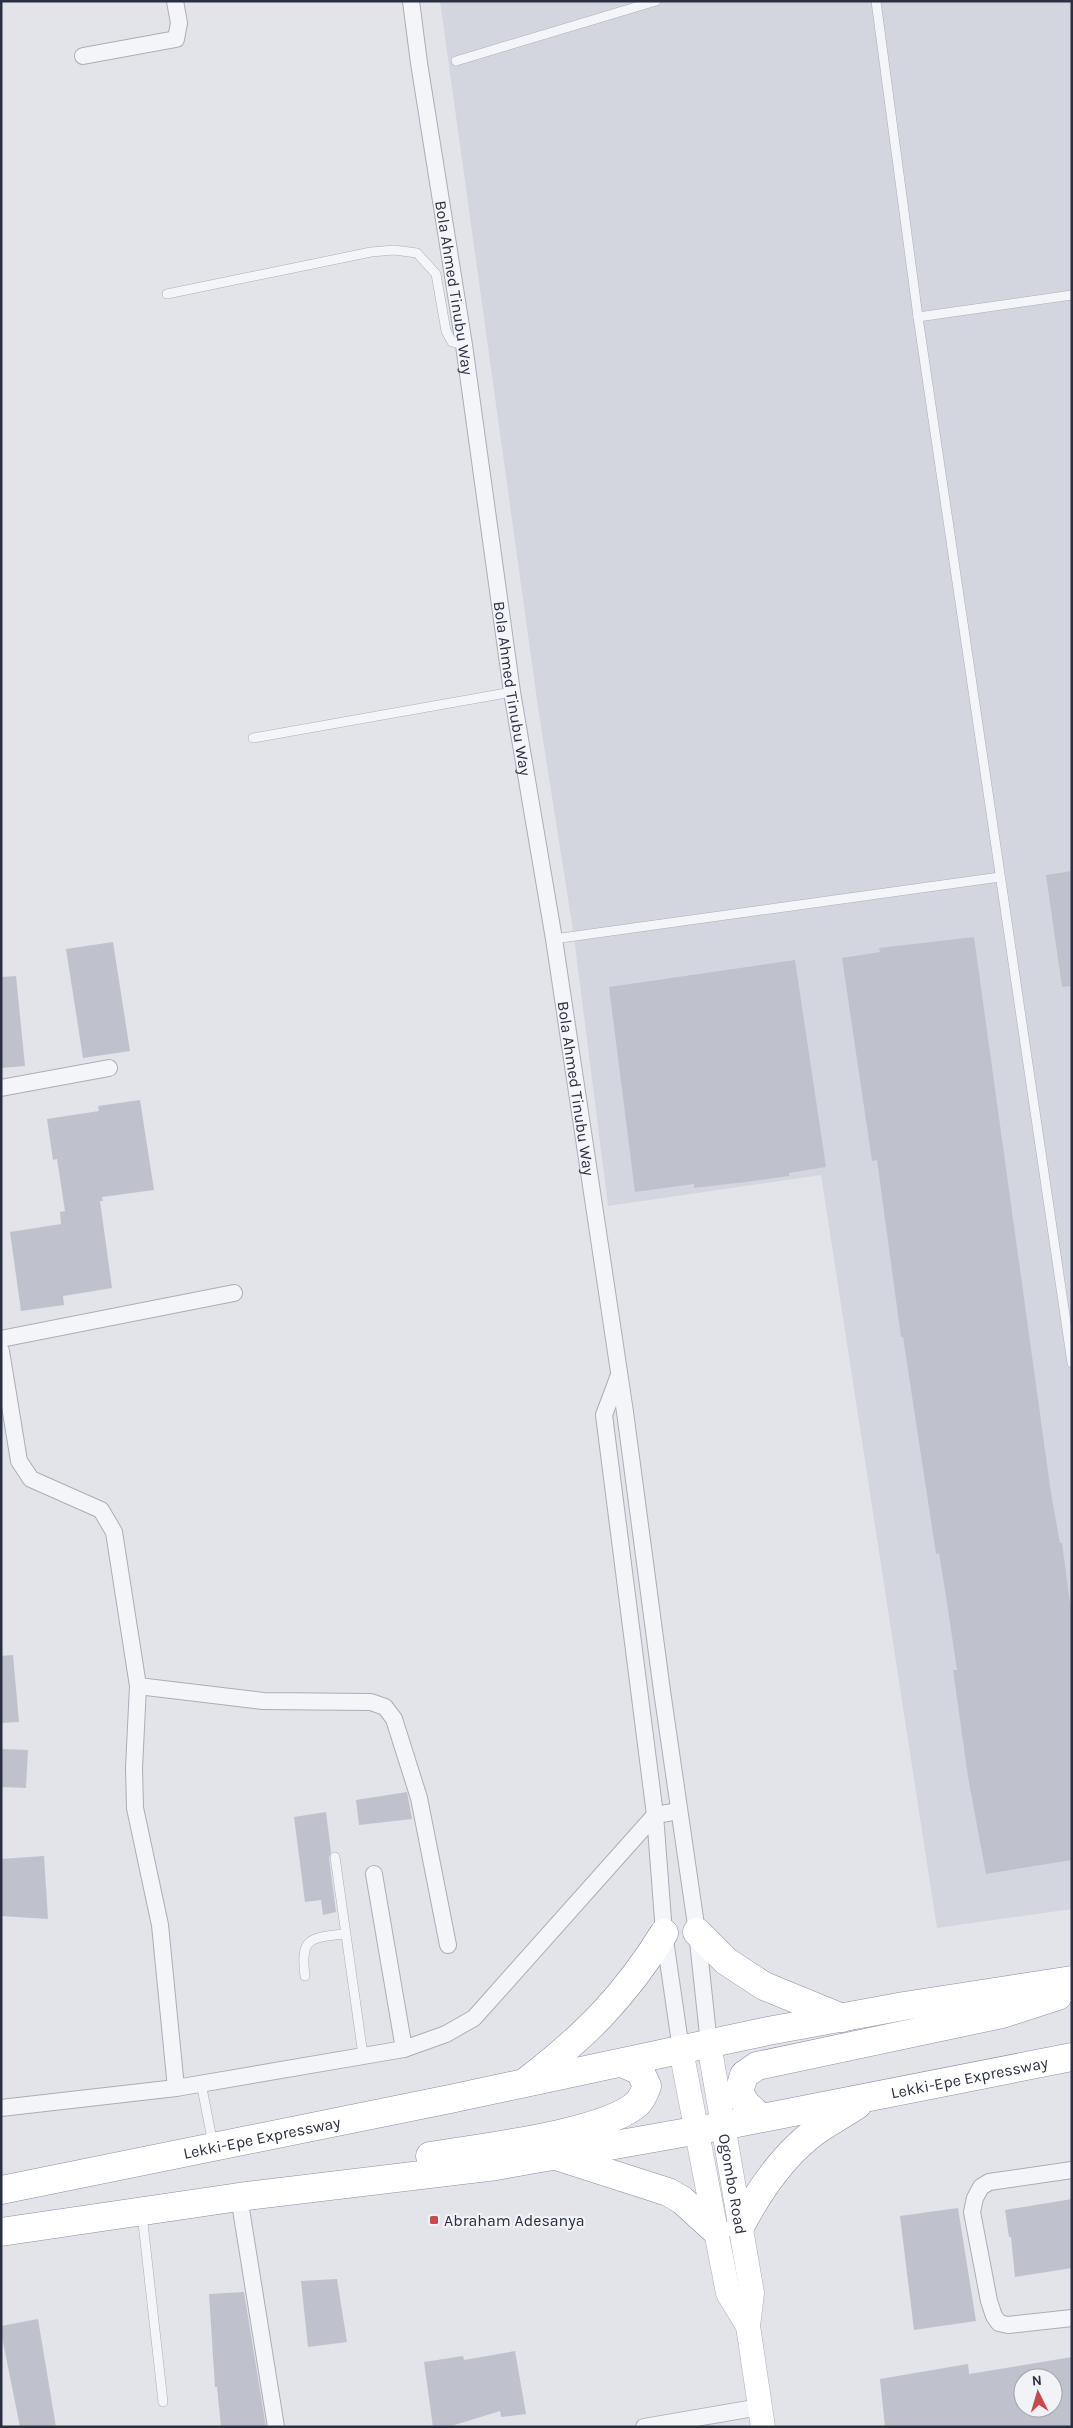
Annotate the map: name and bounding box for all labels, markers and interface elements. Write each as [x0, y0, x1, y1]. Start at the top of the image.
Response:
street label: Bola Ahmed Tinubu Way [432, 199, 478, 377]
street label: Bola Ahmed Tinubu Way [490, 600, 536, 778]
street label: Bola Ahmed Tinubu Way [554, 1000, 599, 1178]
street label: Lekki-Epe Expressway [889, 2052, 1050, 2102]
street label: Lekki-Epe Expressway [182, 2112, 342, 2162]
street label: Ogombo Road [715, 2132, 751, 2236]
place label: Abraham Adesanya [444, 2211, 585, 2230]
marker: Abraham Adesanya [428, 2214, 440, 2226]
north arrow [1013, 2368, 1063, 2418]
text: N [1031, 2372, 1043, 2389]

